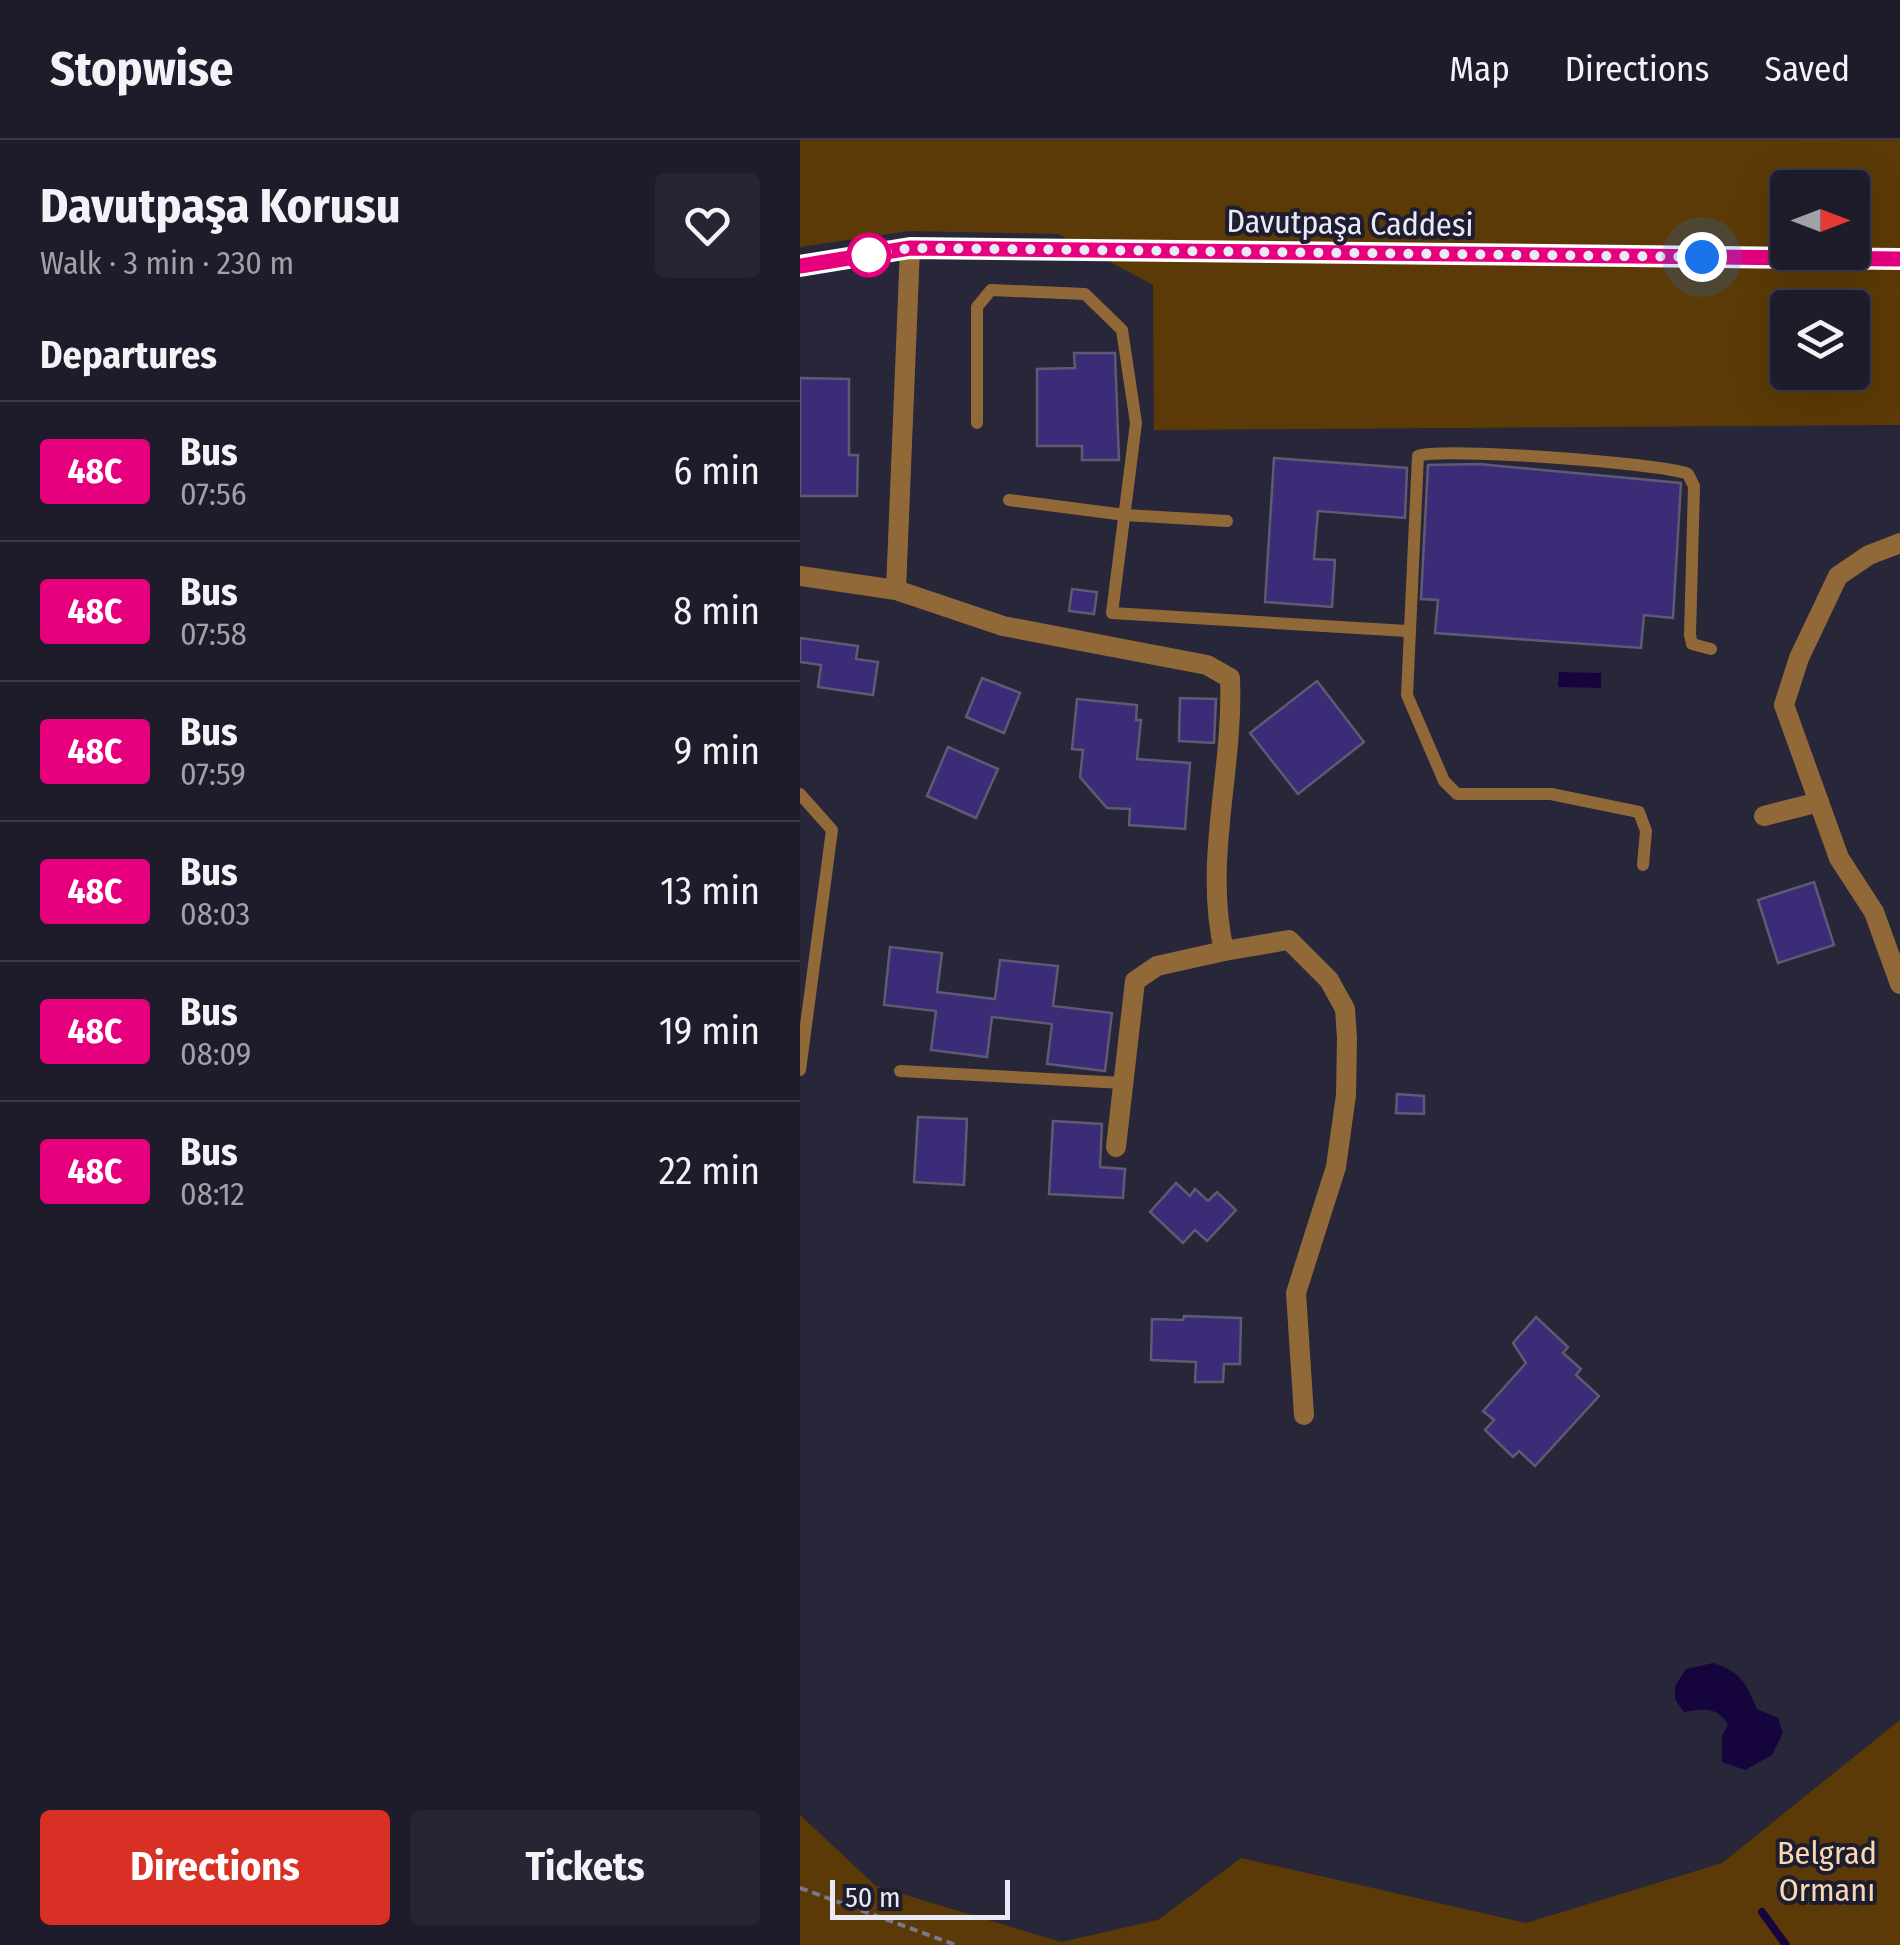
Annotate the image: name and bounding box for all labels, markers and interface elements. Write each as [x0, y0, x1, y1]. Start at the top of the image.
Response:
text: Stopwise [50, 40, 233, 98]
text: Map [1449, 48, 1510, 90]
text: Directions [1565, 48, 1710, 90]
text: Saved [1765, 48, 1850, 90]
north arrow [1770, 170, 1870, 270]
map controls [1770, 170, 1870, 390]
button: heart [655, 173, 760, 278]
text: Davutpaşa Korusu [40, 177, 401, 235]
street label: Davutpaşa Caddesi [1226, 202, 1474, 244]
your location [1677, 232, 1727, 282]
unlabelled marker [848, 234, 890, 276]
text: Walk · 3 min · 230 m [40, 244, 294, 282]
button: layers [1770, 290, 1870, 390]
text: Departures [40, 332, 217, 378]
text: Bus [180, 429, 238, 475]
text: 6 min [673, 448, 760, 494]
text: 48C [68, 450, 122, 492]
text: 07:56 [180, 475, 247, 513]
text: Bus [180, 569, 238, 615]
text: 8 min [673, 588, 760, 634]
text: 48C [68, 590, 122, 632]
text: 07:58 [180, 615, 247, 653]
text: Bus [180, 709, 238, 755]
text: 9 min [674, 728, 760, 774]
text: 48C [68, 730, 122, 772]
text: 07:59 [180, 755, 246, 793]
text: Bus [180, 849, 238, 895]
text: 13 min [660, 868, 760, 914]
text: 48C [68, 870, 122, 912]
text: 08:03 [180, 895, 250, 933]
text: Bus [180, 989, 238, 1035]
text: 19 min [659, 1008, 760, 1054]
text: 48C [68, 1010, 122, 1052]
text: 08:09 [180, 1035, 251, 1073]
text: Bus [180, 1129, 238, 1175]
text: 22 min [659, 1148, 760, 1194]
text: 48C [68, 1150, 122, 1192]
text: 08:12 [180, 1175, 245, 1213]
button: Directions [40, 1810, 390, 1925]
button: Tickets [410, 1810, 760, 1925]
park label: Belgrad Ormanı [1777, 1834, 1877, 1909]
scale bar [830, 1875, 1010, 1920]
text: 50 m [845, 1881, 901, 1914]

